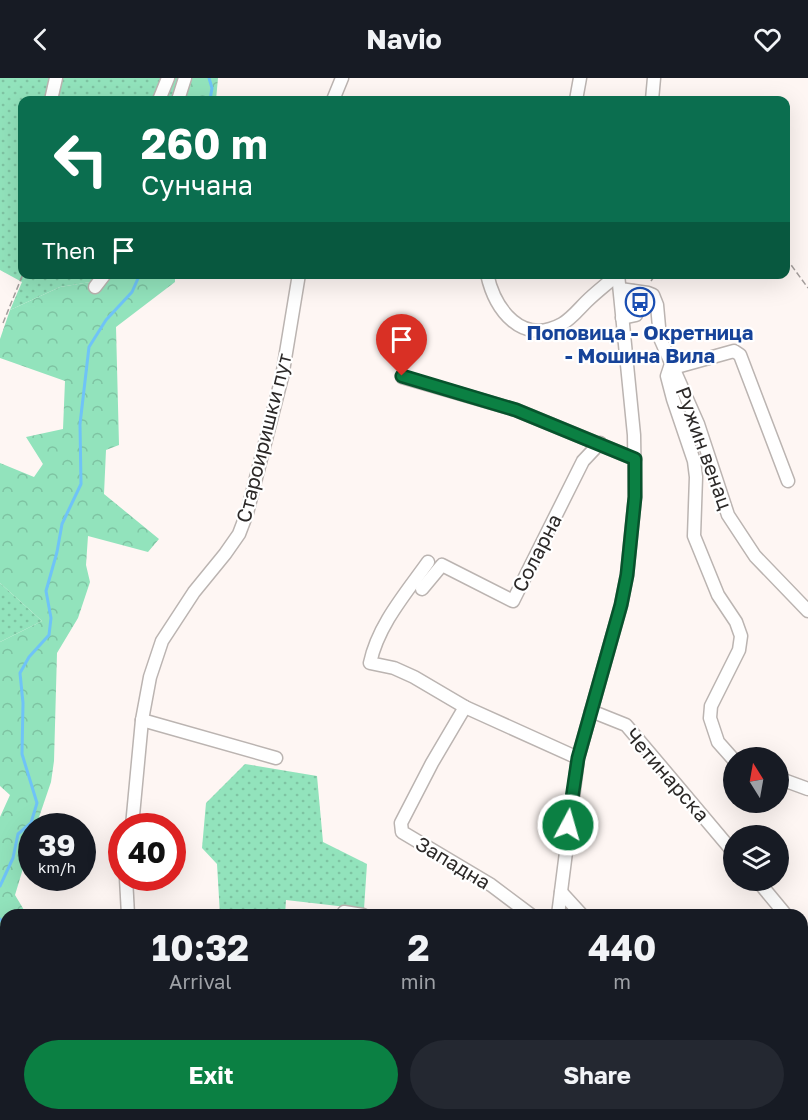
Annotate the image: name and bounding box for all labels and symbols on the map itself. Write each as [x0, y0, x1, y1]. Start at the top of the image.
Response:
bus stop icon: Поповица - Окретница - Мошина Вила [624, 286, 656, 318]
pin [376, 314, 427, 376]
place label: Поповица - Окретница - Мошина Вила [527, 320, 753, 367]
street label: Староиришки пут [230, 350, 296, 525]
street label: Ружин венац [672, 383, 738, 512]
street label: Соларна [506, 510, 566, 596]
street label: Четинарска [621, 723, 715, 826]
north arrow [723, 747, 789, 813]
position arrow [536, 793, 600, 857]
speed limit sign: 40 [108, 813, 186, 891]
street label: Западна [412, 830, 495, 894]

